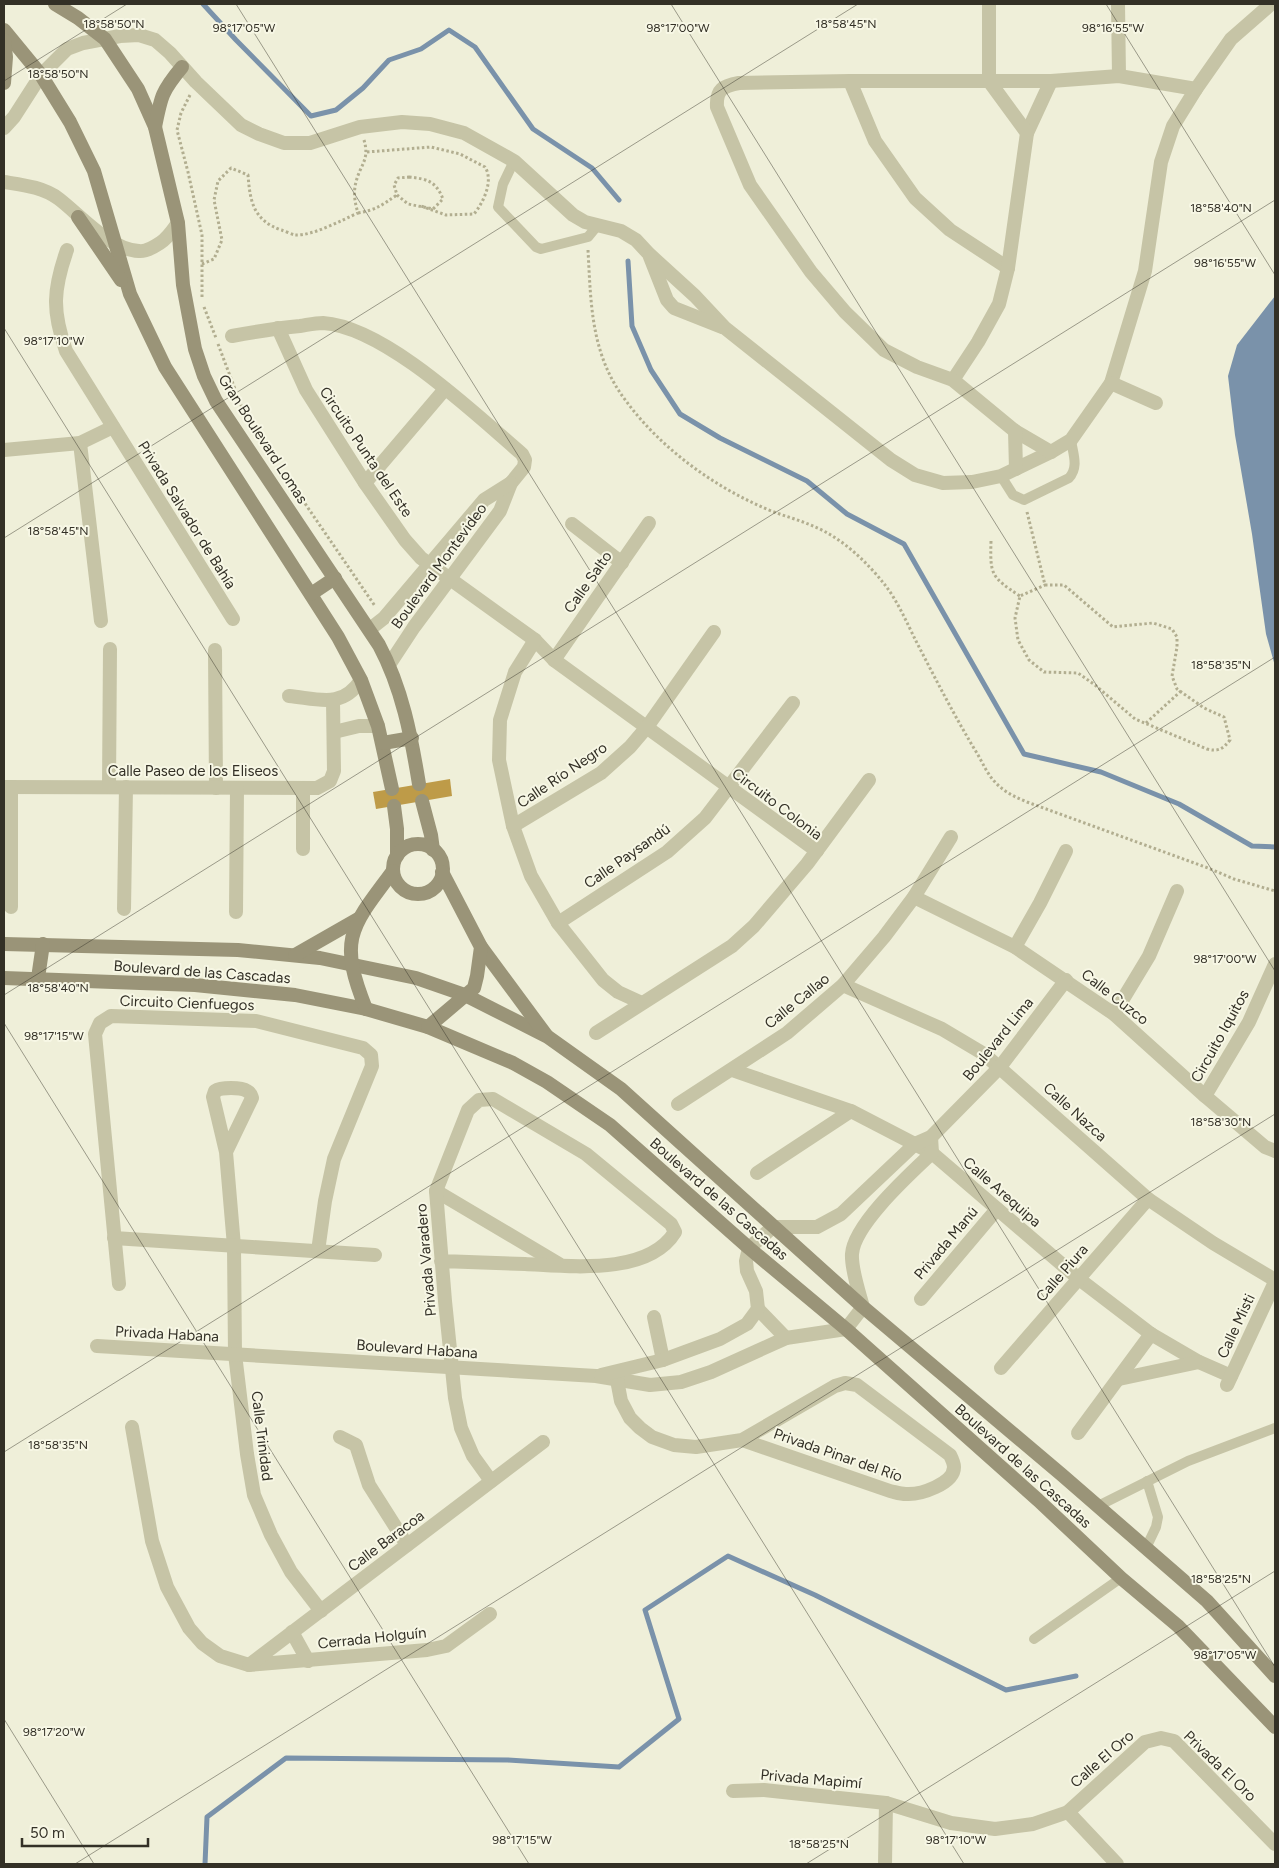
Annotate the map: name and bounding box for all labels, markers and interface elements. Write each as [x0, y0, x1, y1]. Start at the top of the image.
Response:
text: 18°58'50"N [83, 17, 145, 31]
text: 18°58'45"N [816, 17, 876, 31]
text: 98°17'05"W [213, 21, 276, 35]
text: 98°17'00"W [646, 21, 710, 35]
text: 98°16'55"W [1082, 21, 1144, 35]
text: 18°58'50"N [27, 67, 89, 81]
text: 18°58'40"N [1190, 201, 1252, 215]
text: 98°16'55"W [1194, 256, 1256, 270]
text: 98°17'10"W [24, 334, 85, 348]
street label: Gran Boulevard Lomas [214, 371, 312, 507]
street label: Circuito Punta del Este [316, 383, 416, 521]
street label: Privada Salvador de Bahía [134, 438, 240, 592]
street label: Boulevard Montevideo [387, 500, 491, 632]
text: 18°58'45"N [28, 524, 88, 538]
street label: Calle Salto [560, 547, 616, 616]
text: 18°58'35"N [1191, 658, 1251, 672]
street label: Calle Río Negro [514, 738, 611, 812]
street label: Calle Paseo de los Eliseos [108, 762, 278, 780]
street label: Circuito Colonia [728, 764, 826, 844]
street label: Calle Paysandú [580, 820, 674, 892]
text: 98°17'00"W [1193, 952, 1257, 966]
street label: Boulevard de las Cascadas [113, 957, 291, 987]
street label: Calle Cuzco [1078, 965, 1152, 1029]
street label: Calle Callao [761, 969, 833, 1033]
text: 18°58'40"N [27, 981, 89, 995]
street label: Circuito Iquitos [1187, 986, 1253, 1086]
street label: Circuito Cienfuegos [119, 992, 255, 1014]
street label: Boulevard Lima [959, 994, 1037, 1084]
text: 98°17'15"W [24, 1029, 84, 1043]
street label: Calle Nazca [1039, 1079, 1111, 1145]
text: 18°58'30"N [1191, 1115, 1251, 1129]
street label: Boulevard de las Cascadas [646, 1134, 792, 1264]
street label: Calle Arequipa [959, 1153, 1045, 1231]
street label: Privada Varadero [412, 1202, 440, 1317]
street label: Privada Manú [910, 1203, 982, 1283]
street label: Calle Piura [1032, 1241, 1092, 1305]
street label: Calle Misti [1213, 1291, 1259, 1361]
street label: Privada Habana [115, 1322, 219, 1346]
street label: Boulevard Habana [356, 1336, 478, 1362]
street label: Calle Trinidad [248, 1390, 276, 1482]
street label: Boulevard de las Cascadas [951, 1400, 1095, 1532]
street label: Privada Pinar del Río [771, 1424, 905, 1486]
text: 18°58'35"N [28, 1438, 88, 1452]
street label: Calle Baracoa [344, 1506, 428, 1576]
text: 18°58'25"N [1191, 1572, 1251, 1586]
street label: Cerrada Holguín [317, 1623, 427, 1653]
text: 98°17'05"W [1194, 1648, 1257, 1662]
text: 98°17'20"W [23, 1725, 86, 1739]
street label: Calle El Oro [1067, 1726, 1138, 1791]
street label: Privada El Oro [1180, 1727, 1260, 1805]
street label: Privada Mapimí [760, 1766, 864, 1793]
scale bar [22, 1816, 149, 1848]
text: 50 m [30, 1824, 65, 1842]
text: 98°17'15"W [492, 1833, 552, 1847]
text: 98°17'10"W [926, 1833, 987, 1847]
text: 18°58'25"N [789, 1837, 849, 1851]

